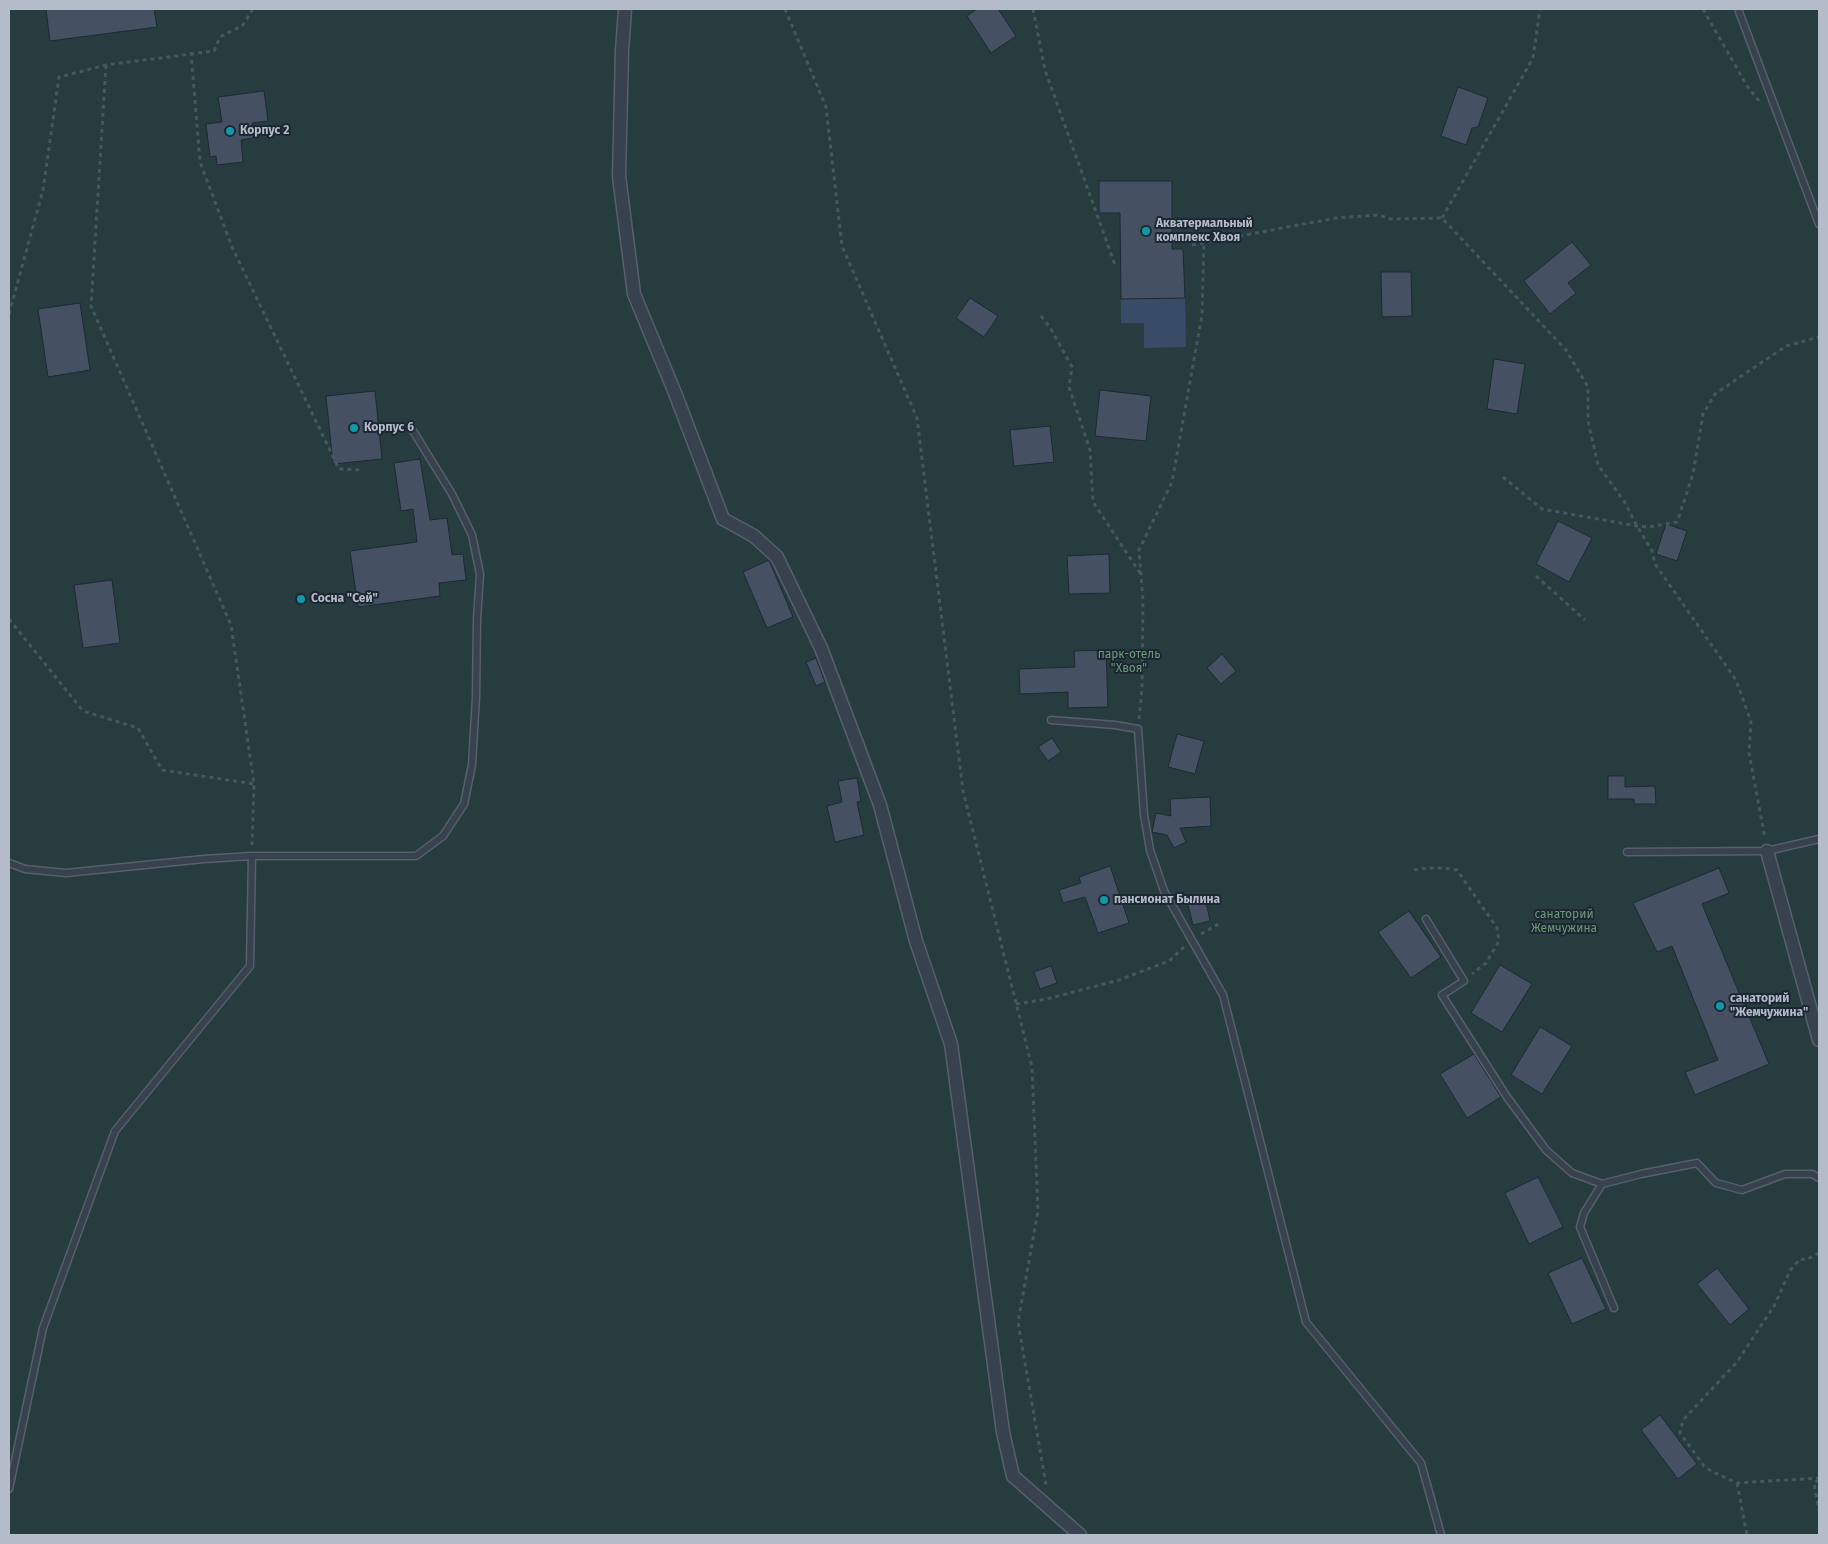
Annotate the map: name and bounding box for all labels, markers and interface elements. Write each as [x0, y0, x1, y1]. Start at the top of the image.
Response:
place label: Корпус 2 [240, 124, 289, 138]
marker: Корпус 2 [224, 125, 236, 137]
place label: Акватермальный комплекс Хвоя [1156, 217, 1253, 245]
marker: Акватермальный комплекс Хвоя [1140, 225, 1152, 237]
place label: Корпус 6 [364, 421, 414, 435]
marker: Корпус 6 [348, 422, 360, 434]
place label: Сосна "Сей" [311, 592, 378, 606]
marker: Сосна "Сей" [295, 593, 307, 605]
park label: парк-отель "Хвоя" [1098, 648, 1160, 676]
place label: пансионат Былина [1114, 893, 1220, 907]
marker: пансионат Былина [1098, 894, 1110, 906]
park label: санаторий Жемчужина [1531, 908, 1597, 936]
place label: санаторий "Жемчужина" [1730, 992, 1808, 1020]
marker: санаторий "Жемчужина" [1714, 1000, 1726, 1012]

